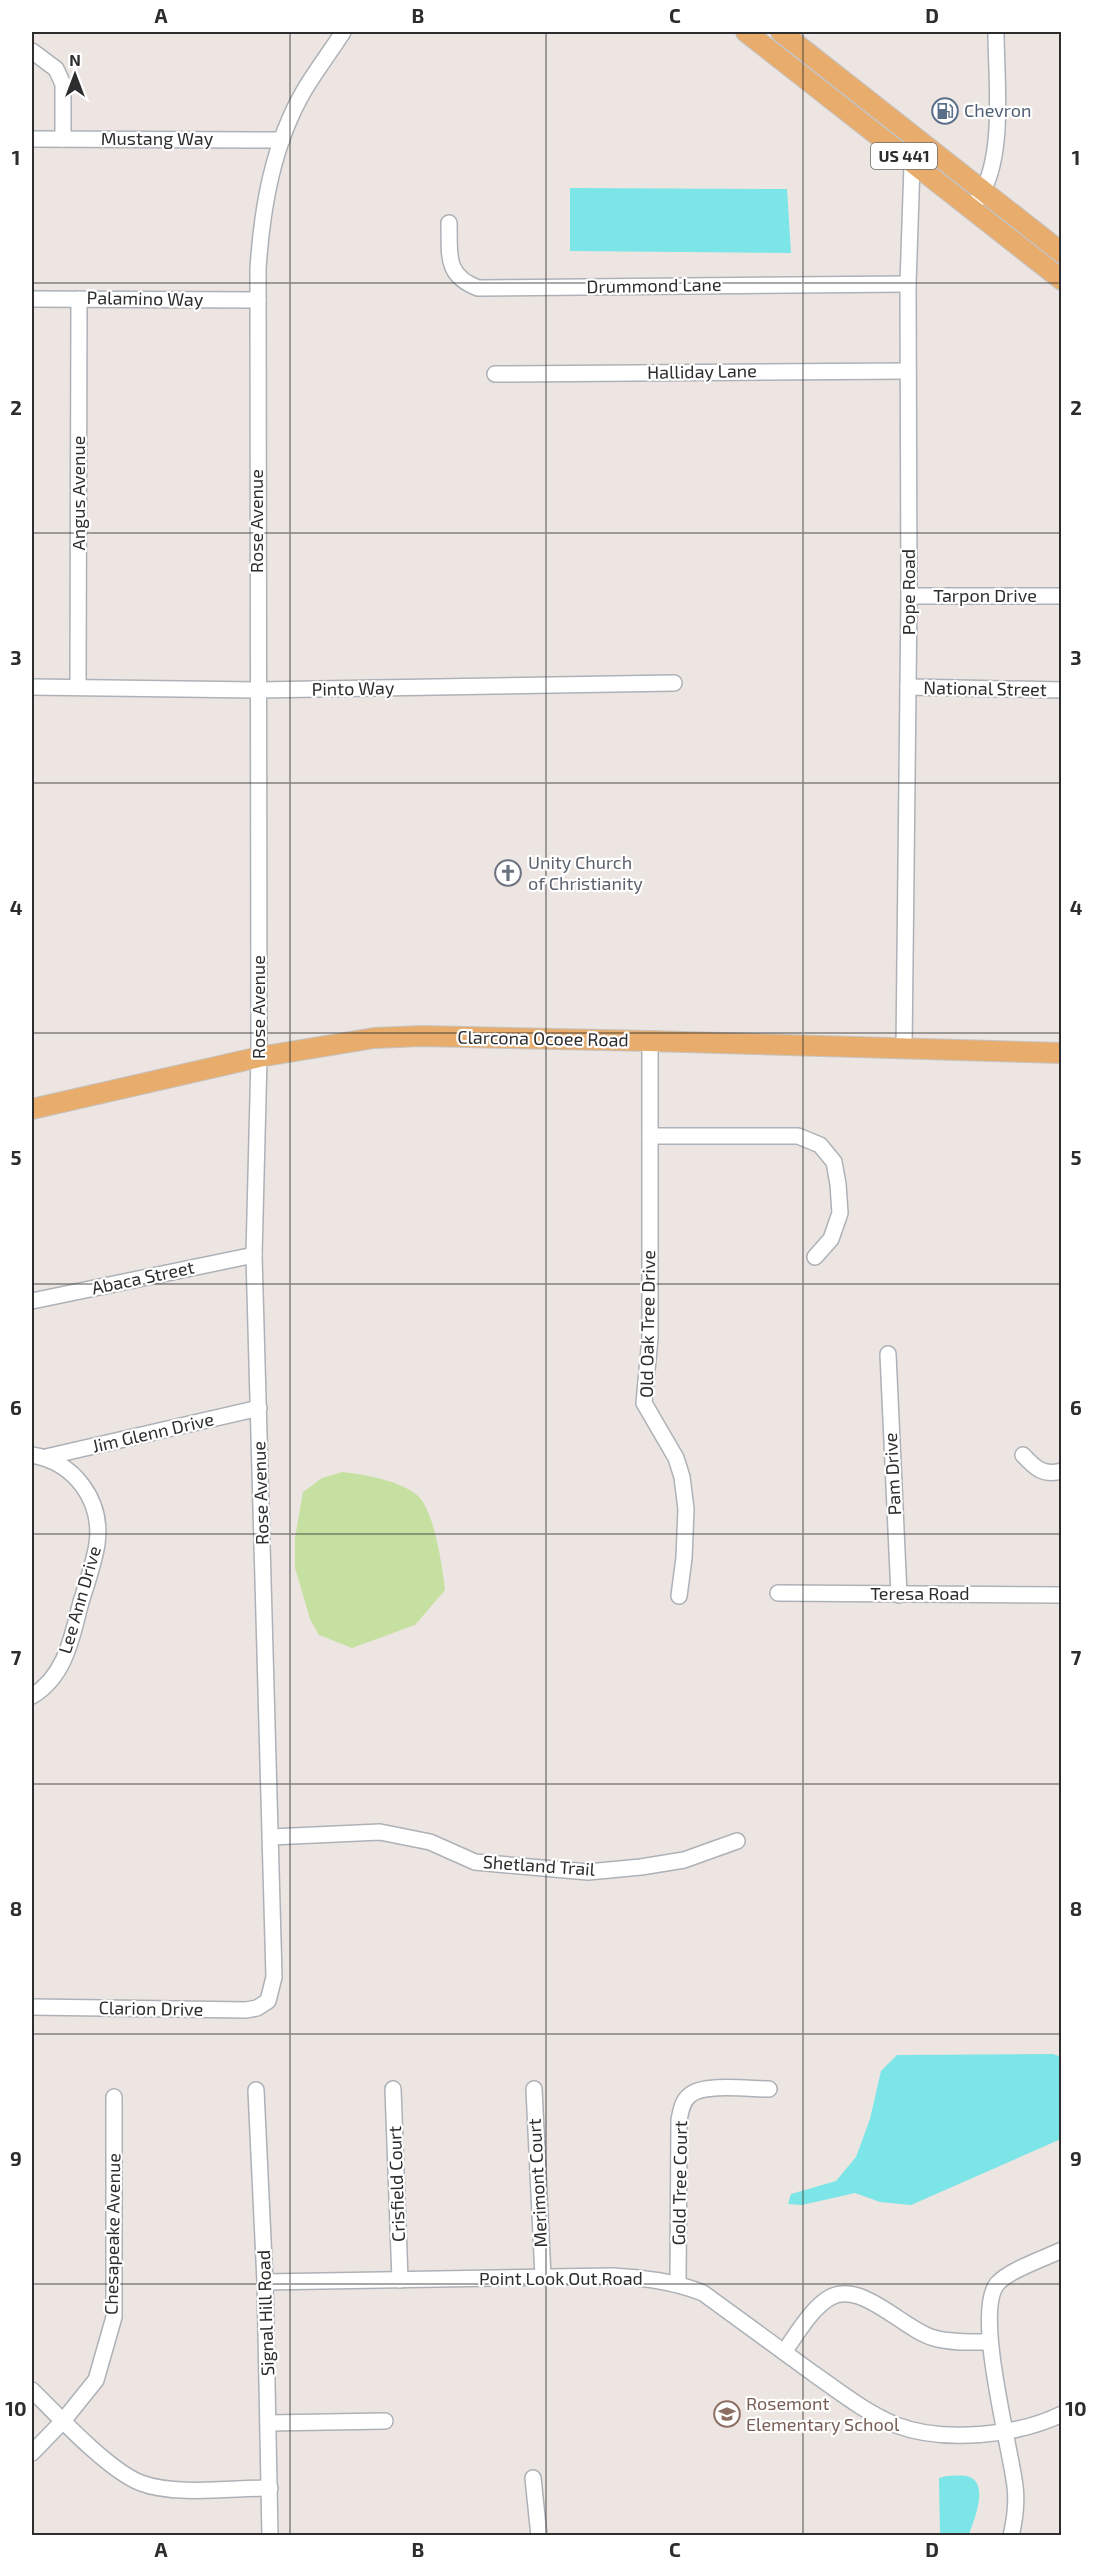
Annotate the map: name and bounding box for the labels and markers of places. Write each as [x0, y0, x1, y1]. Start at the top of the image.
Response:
fuel station icon: Chevron [930, 96, 960, 126]
place label: Chevron [964, 99, 1032, 121]
place label: Unity Church of Christianity [528, 851, 643, 894]
church icon: Unity Church of Christianity [493, 858, 523, 888]
place label: Rosemont Elementary School [746, 2392, 900, 2435]
school or university icon: Rosemont Elementary School [712, 2399, 742, 2429]

